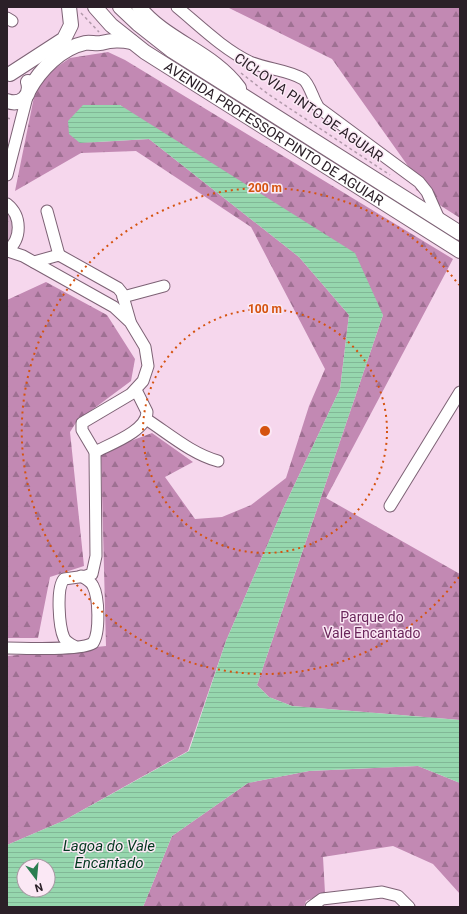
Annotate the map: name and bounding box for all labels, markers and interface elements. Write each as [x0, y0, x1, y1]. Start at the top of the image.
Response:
street label: CICLOVIA PINTO DE AGUIAR [232, 49, 387, 165]
street label: AVENIDA PROFESSOR PINTO DE AGUIAR [161, 58, 387, 209]
text: 200 m [248, 181, 282, 195]
text: 100 m [248, 302, 282, 316]
centre of rings [258, 424, 272, 438]
park label: Parque do Vale Encantado [324, 609, 420, 641]
water label: Lagoa do Vale Encantado [63, 837, 155, 872]
north arrow [16, 858, 56, 898]
text: N [33, 880, 44, 895]

